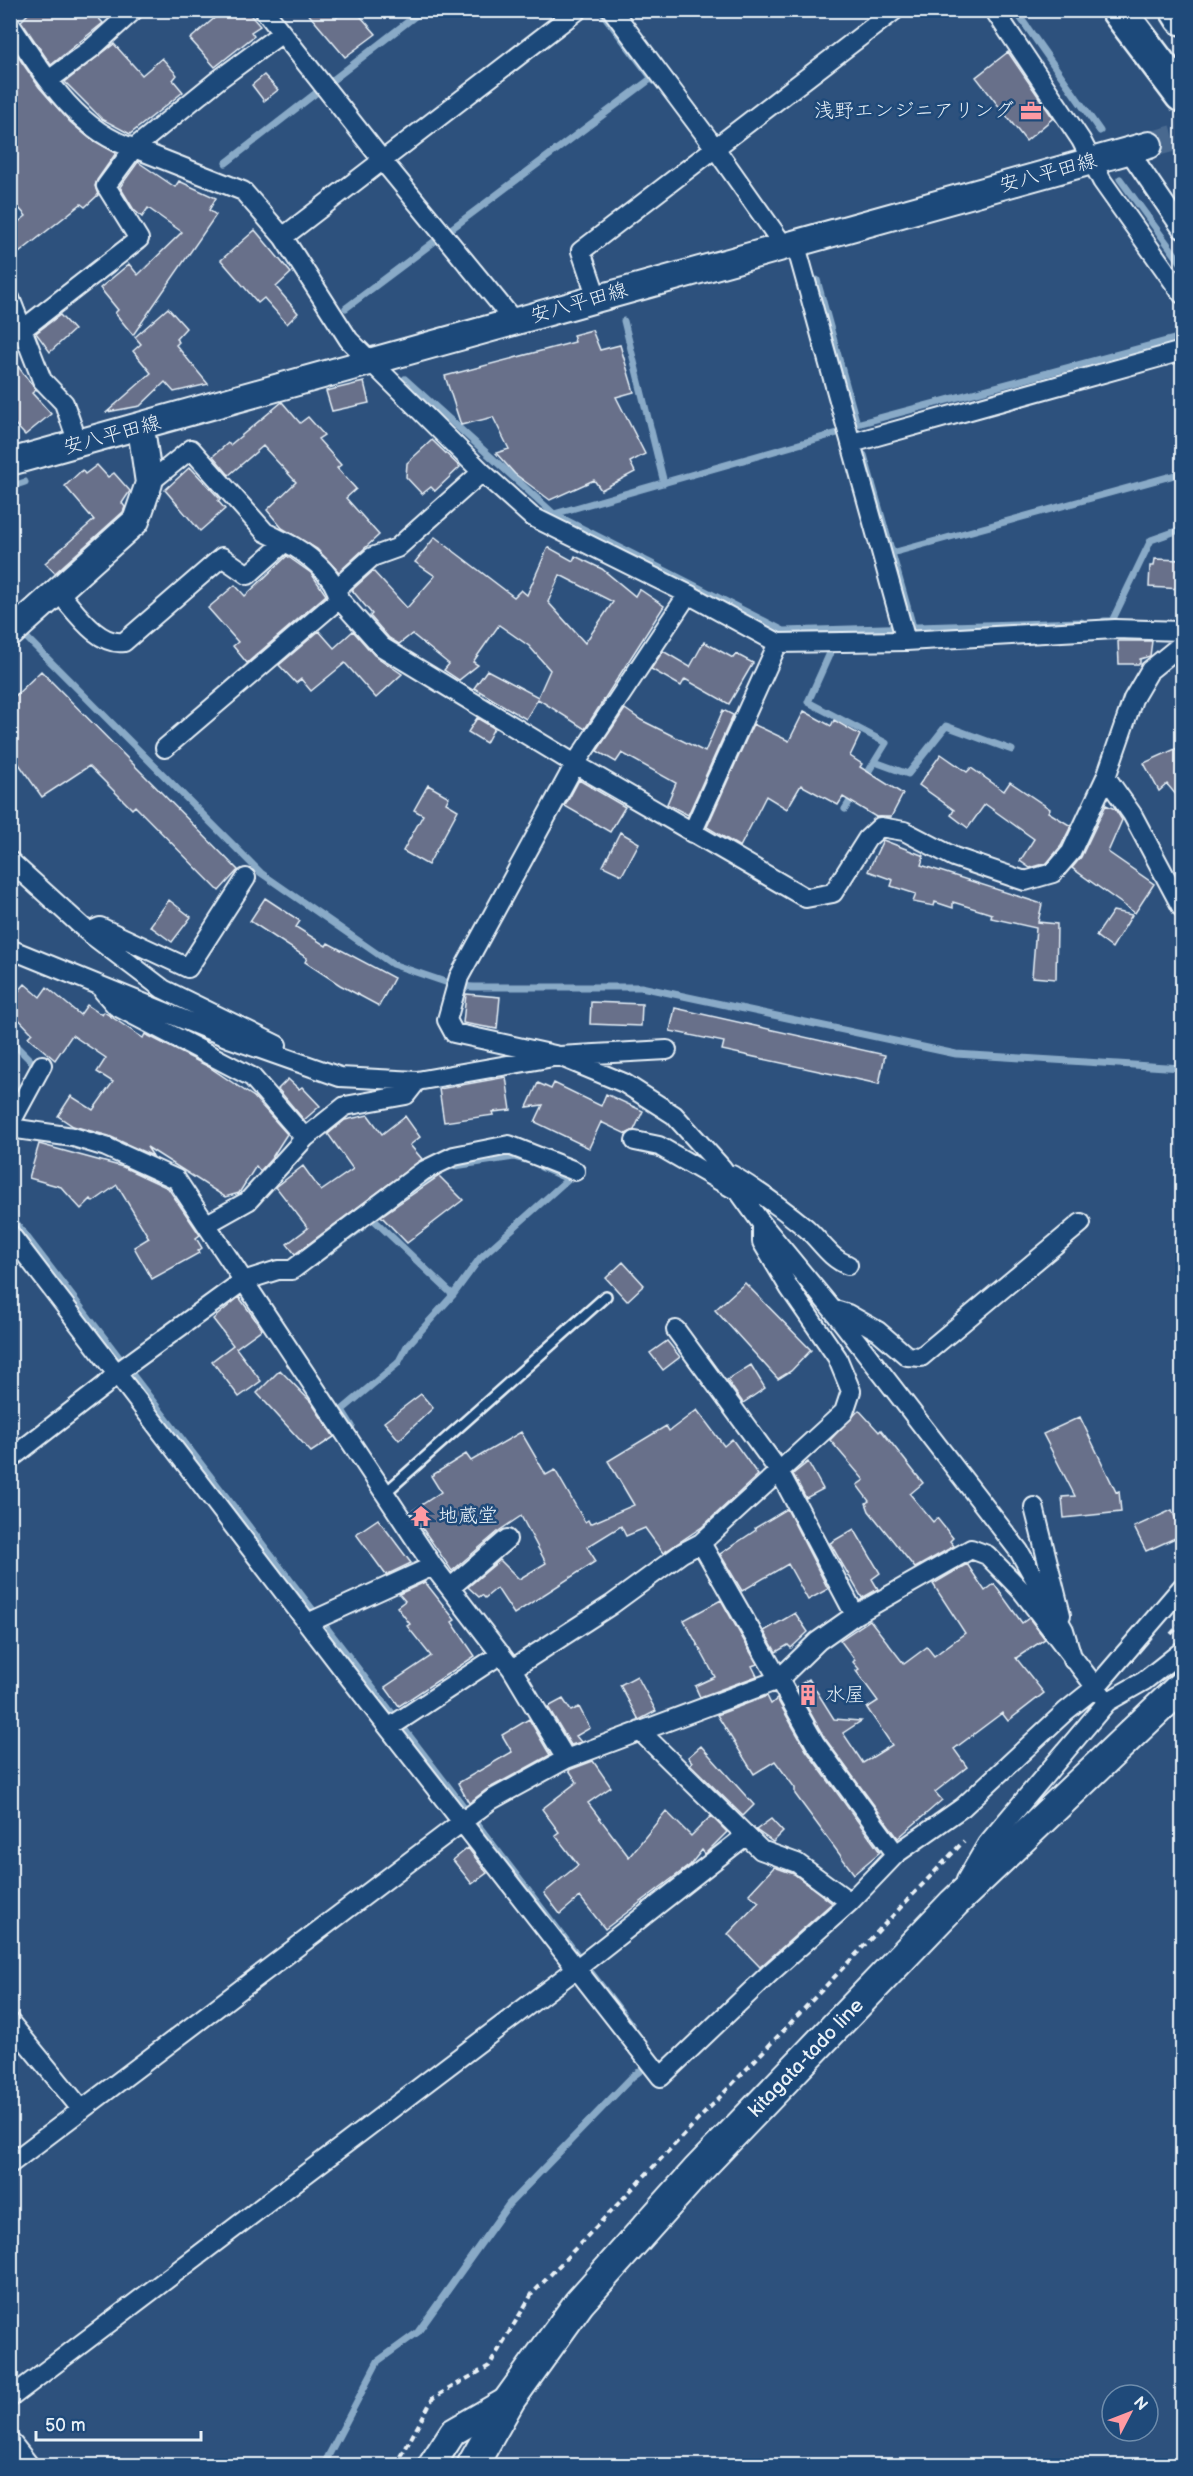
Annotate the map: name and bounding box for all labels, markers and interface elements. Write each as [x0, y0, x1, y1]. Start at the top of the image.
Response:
place label: 浅野エンジニアリング [814, 99, 1014, 123]
office icon: 浅野エンジニアリング [1019, 99, 1043, 123]
street label: 安八平田線 [997, 148, 1099, 198]
street label: 安八平田線 [528, 278, 630, 328]
street label: 安八平田線 [61, 410, 163, 460]
temple icon: 地蔵堂 [409, 1504, 433, 1528]
place label: 地蔵堂 [438, 1504, 498, 1528]
building icon: 水屋 [796, 1683, 820, 1707]
place label: 水屋 [825, 1683, 865, 1707]
street label: kitagata-tado line [743, 1994, 869, 2122]
north arrow [1100, 2383, 1160, 2443]
text: N [1129, 2393, 1151, 2415]
scale bar [36, 2404, 201, 2442]
text: 50 m [45, 2415, 86, 2436]

